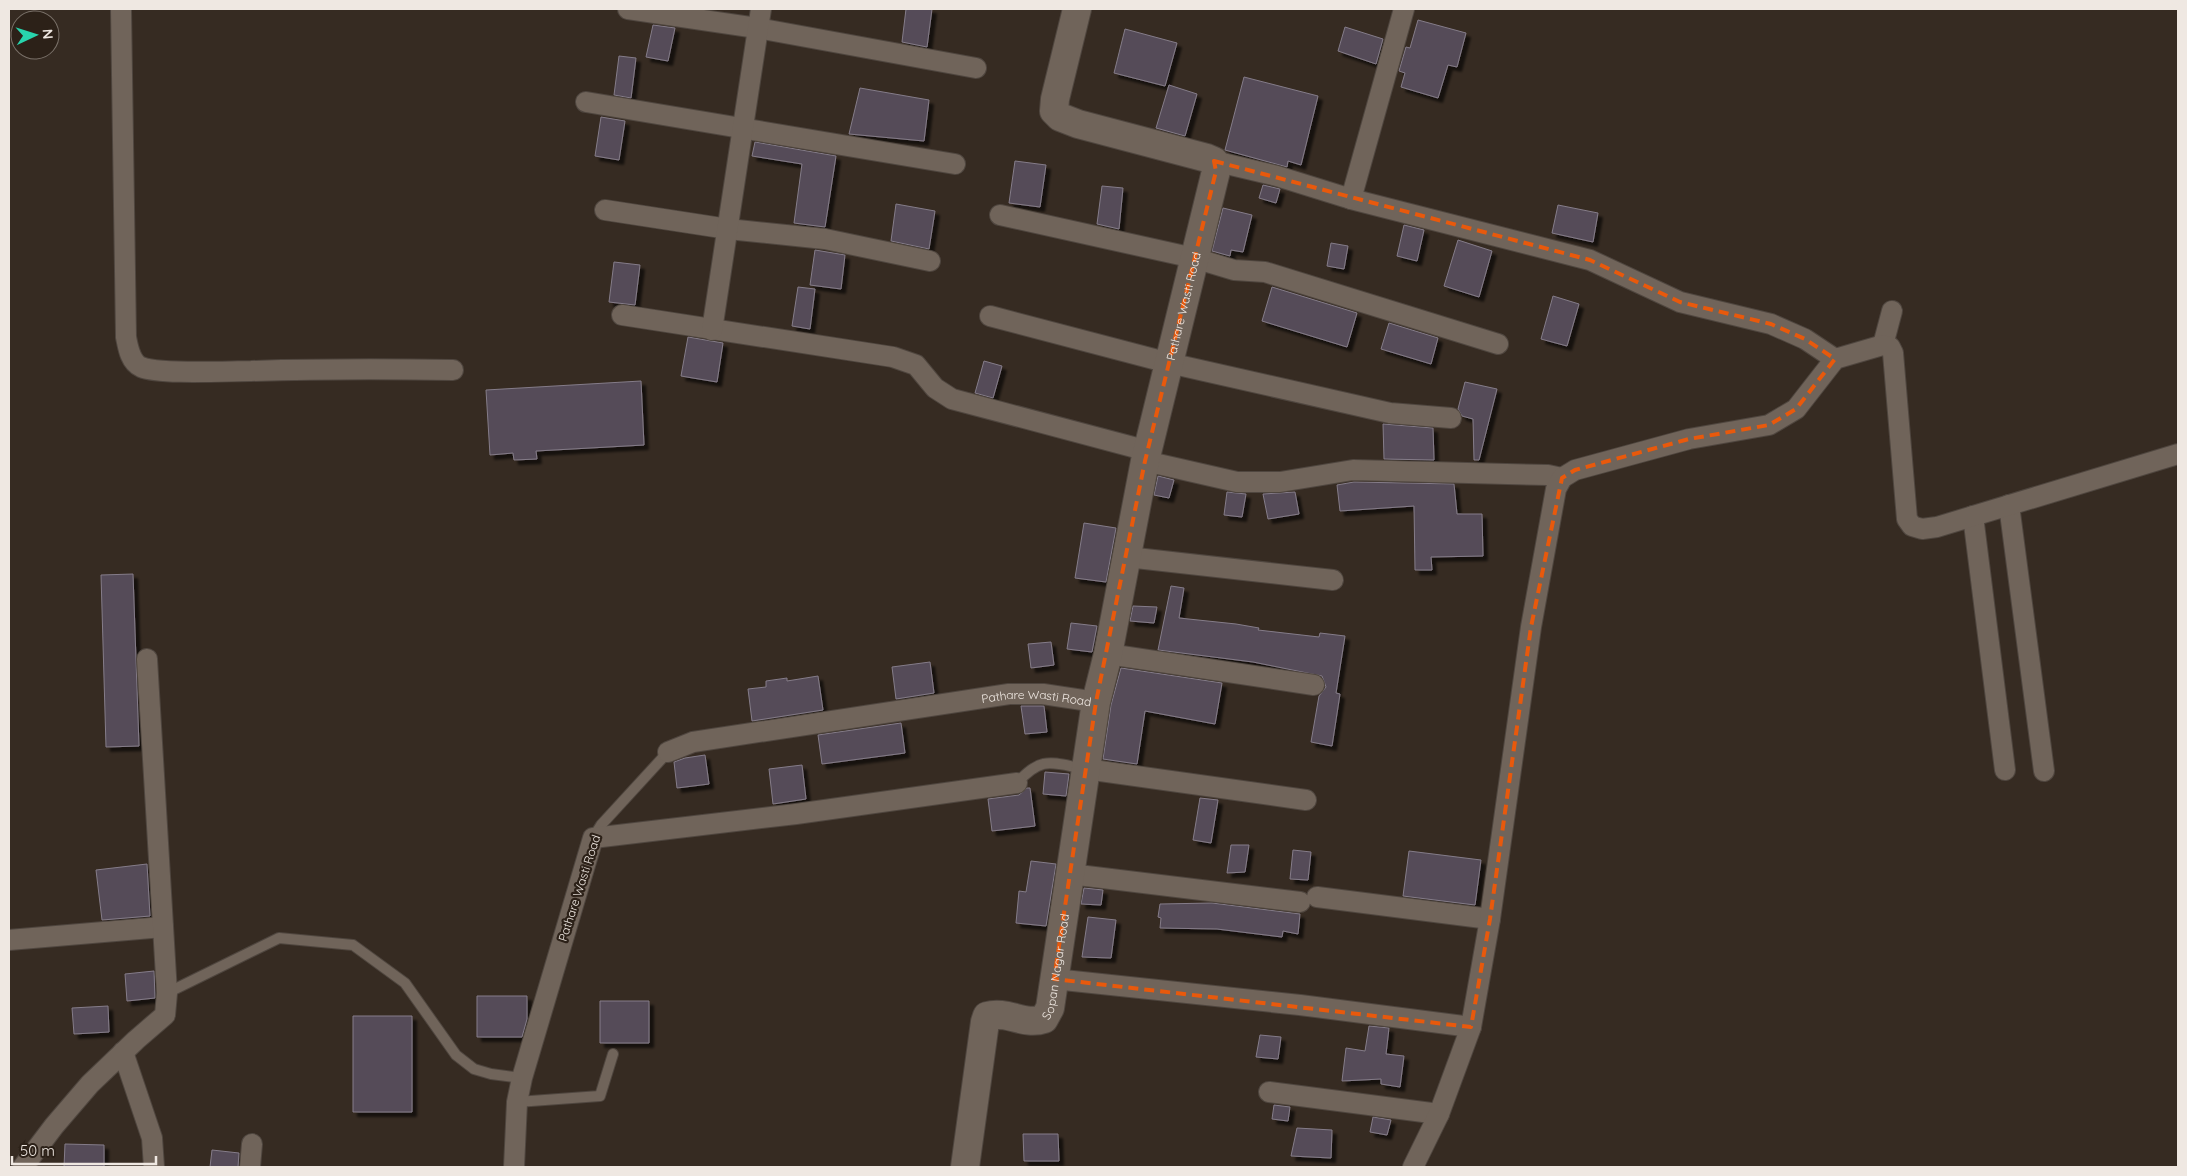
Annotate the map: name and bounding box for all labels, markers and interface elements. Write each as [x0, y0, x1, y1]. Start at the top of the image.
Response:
north arrow [10, 10, 60, 60]
text: N [39, 28, 57, 40]
street label: Pathare Wasti Road [1162, 250, 1203, 362]
street label: Pathare Wasti Road [980, 687, 1093, 709]
street label: Pathare Wasti Road [555, 833, 603, 943]
street label: Sopan Nagar Road [1038, 912, 1072, 1022]
scale bar [12, 1134, 156, 1166]
text: 50 m [20, 1141, 55, 1160]

